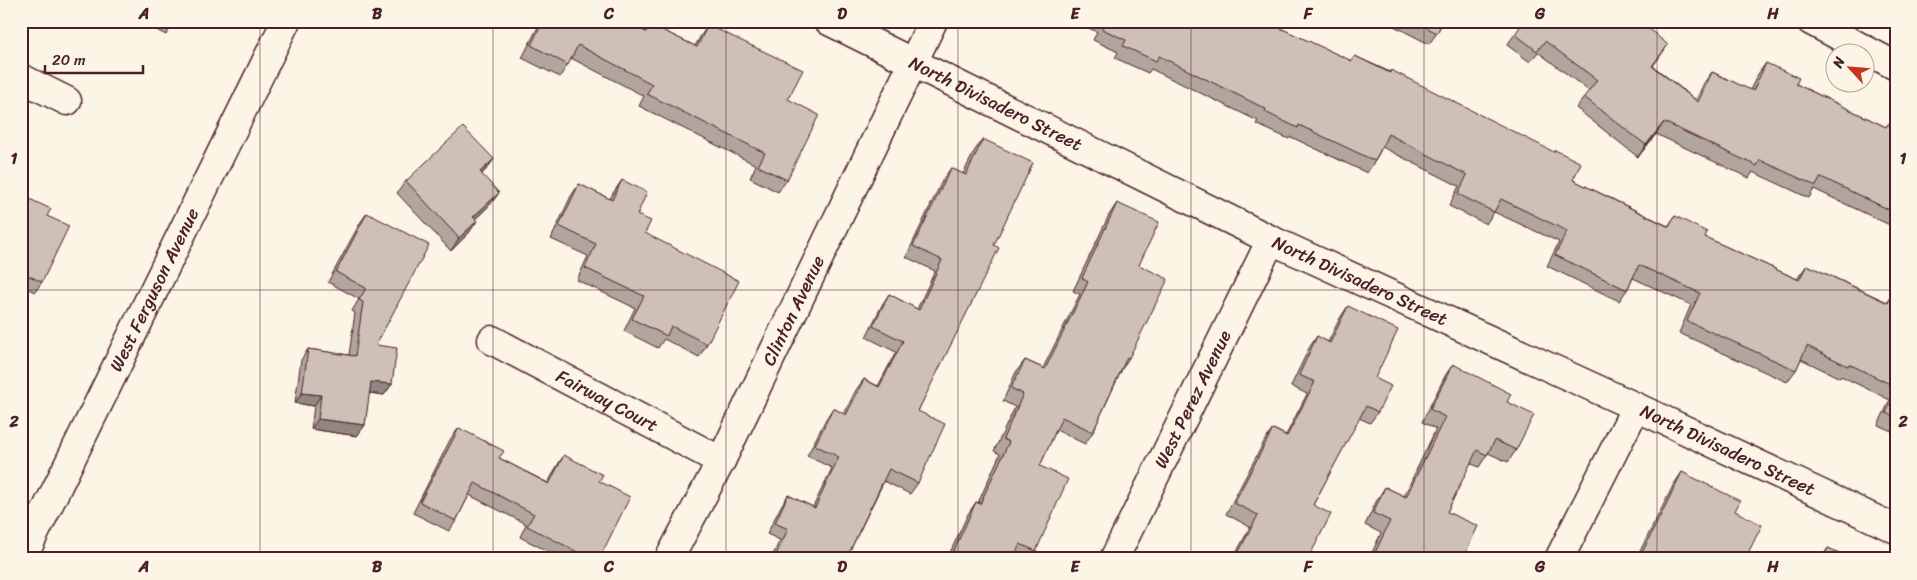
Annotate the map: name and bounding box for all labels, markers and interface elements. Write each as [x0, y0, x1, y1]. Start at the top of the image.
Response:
text: A [138, 0, 149, 28]
text: B [372, 0, 383, 28]
text: C [603, 0, 615, 28]
text: D [837, 0, 847, 28]
text: E [1071, 0, 1081, 28]
text: F [1303, 0, 1314, 28]
text: G [1534, 0, 1546, 28]
text: H [1766, 0, 1779, 28]
scale bar [45, 42, 142, 74]
north arrow [1824, 42, 1874, 92]
text: 20 m [52, 47, 86, 73]
street label: North Divisadero Street [903, 47, 1088, 160]
text: N [1825, 52, 1852, 73]
text: 1 [11, 144, 18, 173]
text: 1 [1900, 144, 1907, 173]
street label: West Ferguson Avenue [100, 202, 208, 377]
street label: North Divisadero Street [1267, 227, 1453, 335]
street label: Clinton Avenue [753, 250, 834, 371]
street label: West Perez Avenue [1145, 324, 1240, 474]
street label: Fairway Court [550, 360, 664, 441]
street label: North Divisadero Street [1635, 395, 1821, 505]
text: 2 [8, 407, 19, 436]
text: 2 [1897, 407, 1908, 436]
text: A [138, 552, 149, 580]
text: B [372, 552, 383, 580]
text: C [603, 552, 615, 580]
text: D [837, 552, 847, 580]
text: E [1071, 552, 1081, 580]
text: F [1303, 552, 1314, 580]
text: G [1534, 552, 1546, 580]
text: H [1766, 552, 1779, 580]

